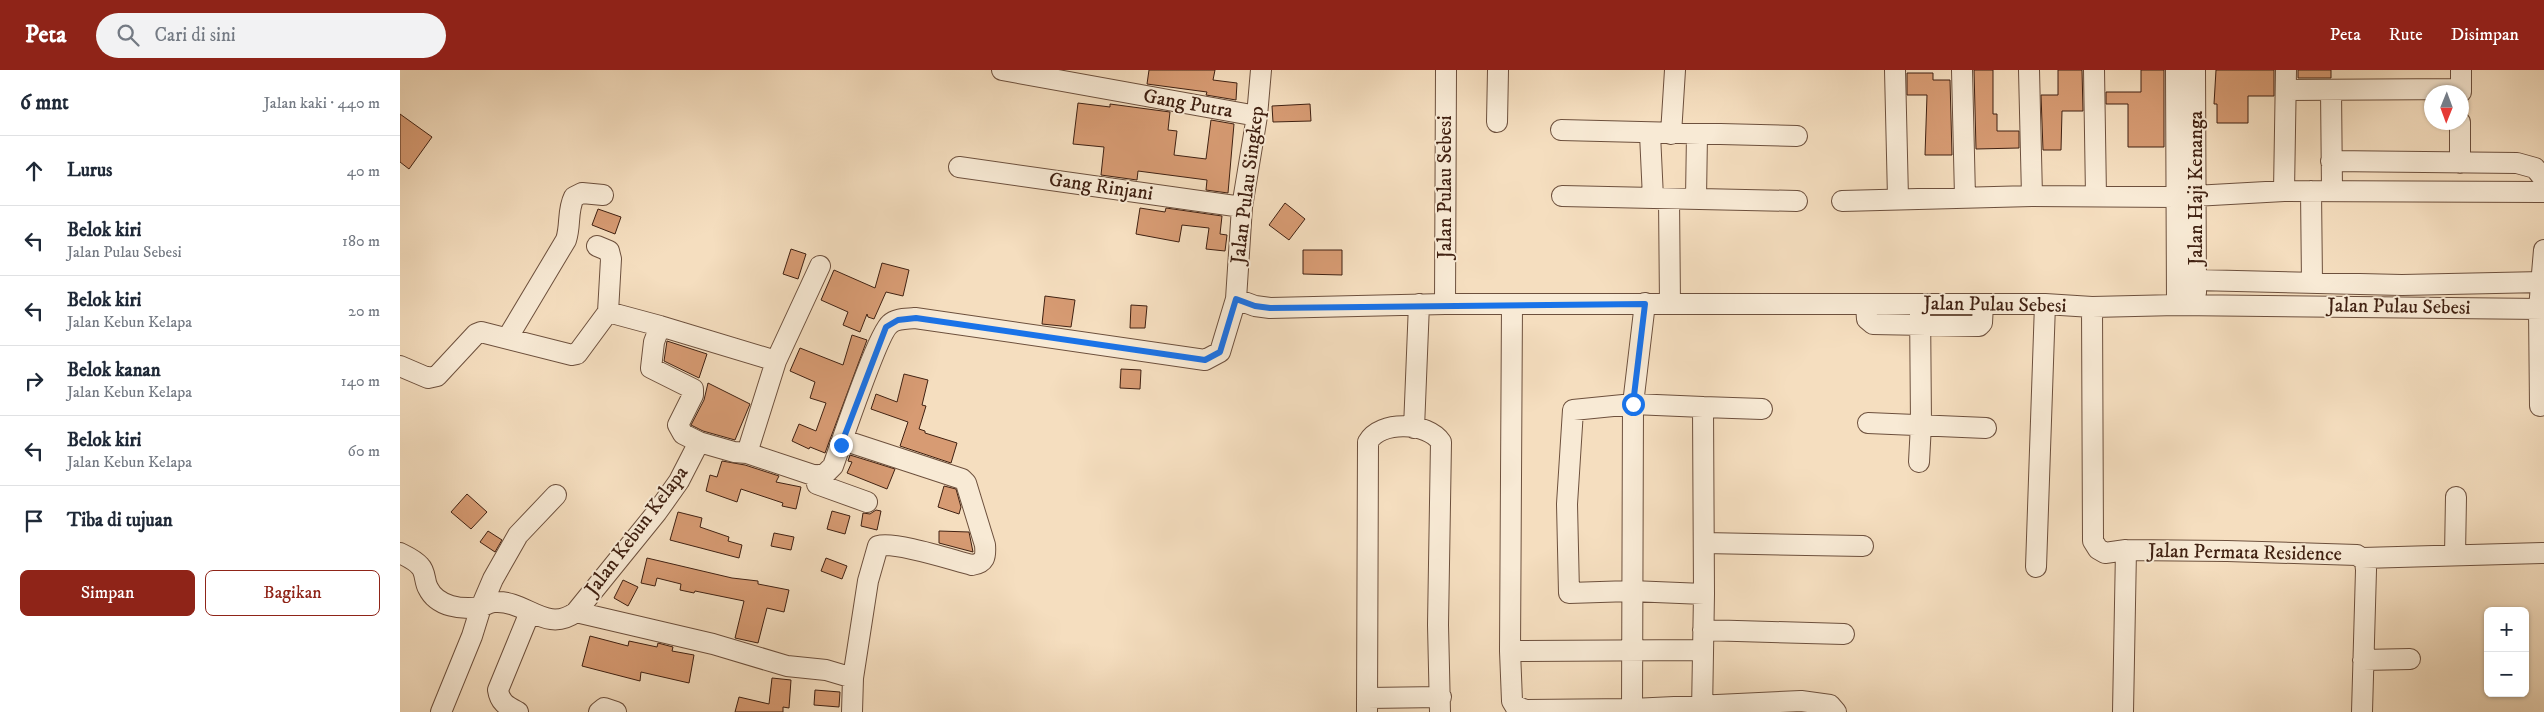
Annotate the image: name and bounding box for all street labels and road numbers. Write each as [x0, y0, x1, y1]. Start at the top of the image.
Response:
street label: Gang Putra [1141, 84, 1235, 124]
street label: Jalan Pulau Singkep [1226, 105, 1270, 267]
street label: Jalan Haji Kenanga [2184, 110, 2209, 267]
street label: Jalan Pulau Sebesi [1433, 115, 1458, 261]
street label: Gang Rinjani [1047, 167, 1155, 207]
street label: Jalan Pulau Sebesi [1921, 291, 2067, 319]
street label: Jalan Pulau Sebesi [2325, 293, 2471, 321]
street label: Jalan Kebun Kelapa [579, 461, 694, 603]
street label: Jalan Permata Residence [2146, 539, 2342, 567]

